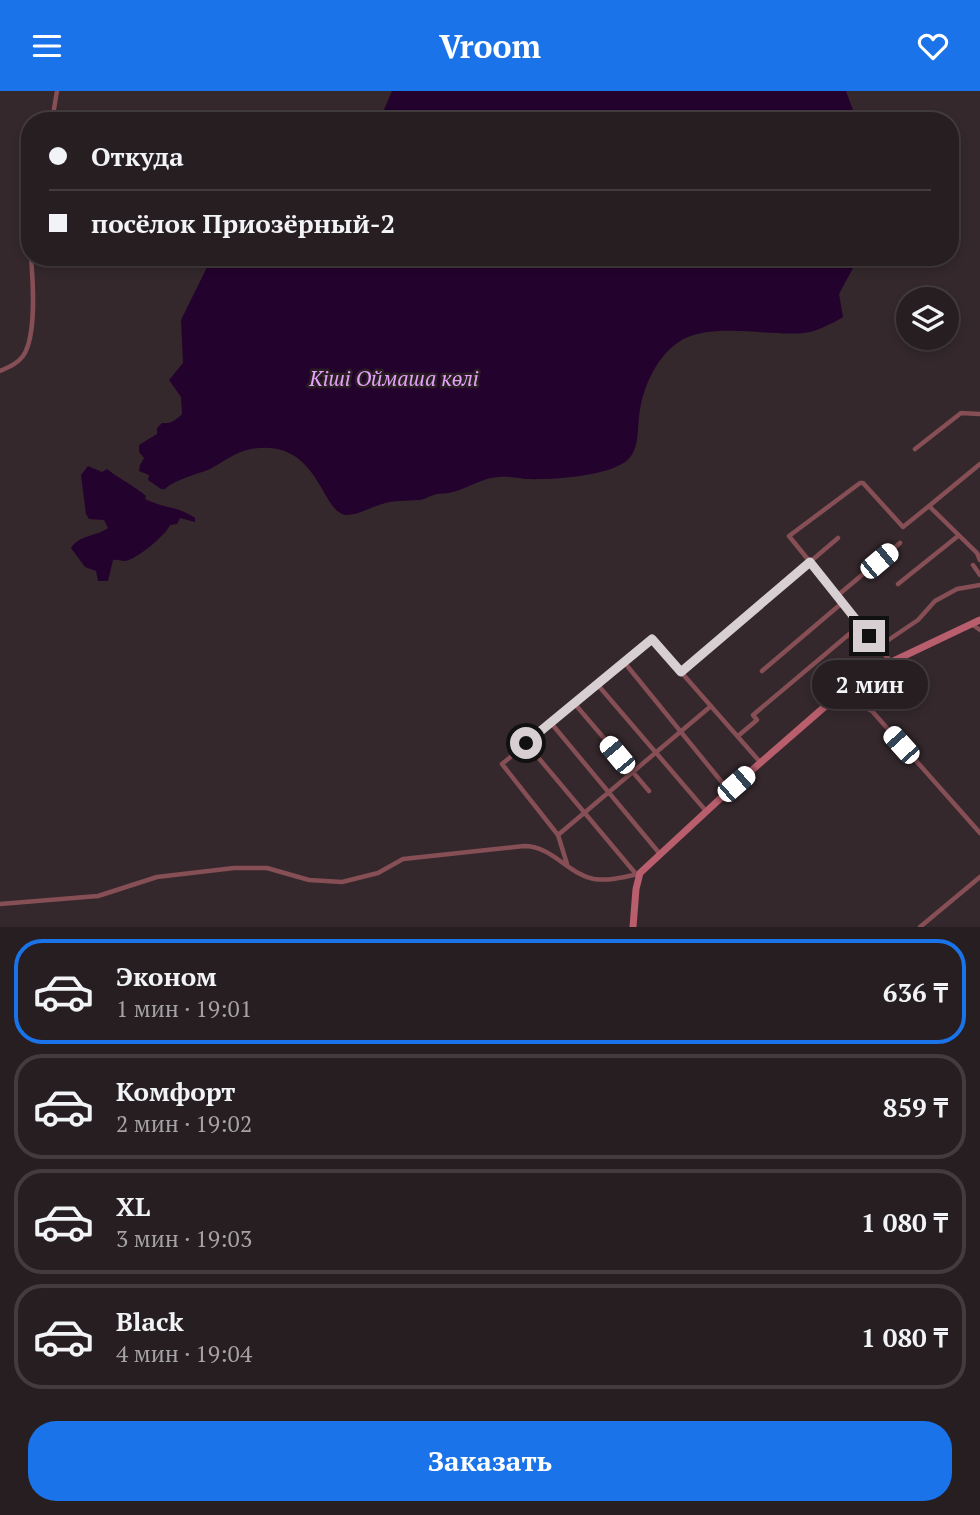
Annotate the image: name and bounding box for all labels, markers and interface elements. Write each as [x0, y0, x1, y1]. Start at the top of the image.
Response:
text: Vroom [439, 25, 541, 67]
icon: menu [28, 27, 66, 65]
icon: heart [914, 27, 952, 65]
text: Откуда [91, 139, 184, 173]
text: посёлок Приозёрный-2 [91, 206, 395, 240]
map controls [896, 287, 959, 350]
button: layers [896, 287, 959, 350]
water label: Кіші Оймаша көлi [308, 364, 479, 392]
car [857, 539, 902, 583]
route end [853, 620, 885, 652]
callout: 2 мин [811, 661, 927, 709]
text: 2 мин [836, 669, 904, 700]
car [880, 722, 923, 768]
route start [510, 727, 542, 759]
car [596, 732, 639, 778]
car [714, 762, 759, 806]
text: Эконом [116, 959, 217, 993]
icon: car [32, 960, 95, 1023]
text: 636 ₸ [883, 975, 948, 1009]
text: 1 мин · 19:01 [116, 993, 252, 1024]
text: Комфорт [116, 1074, 235, 1108]
icon: car [32, 1075, 95, 1138]
text: 859 ₸ [883, 1090, 948, 1124]
text: 2 мин · 19:02 [116, 1108, 252, 1139]
text: XL [116, 1189, 150, 1223]
icon: car [32, 1190, 95, 1253]
text: 1 080 ₸ [861, 1205, 948, 1239]
text: 3 мин · 19:03 [116, 1223, 252, 1254]
text: Black [116, 1304, 184, 1338]
icon: car [32, 1305, 95, 1368]
text: 1 080 ₸ [861, 1320, 948, 1354]
text: 4 мин · 19:04 [116, 1338, 252, 1369]
button: Заказать [28, 1421, 952, 1501]

